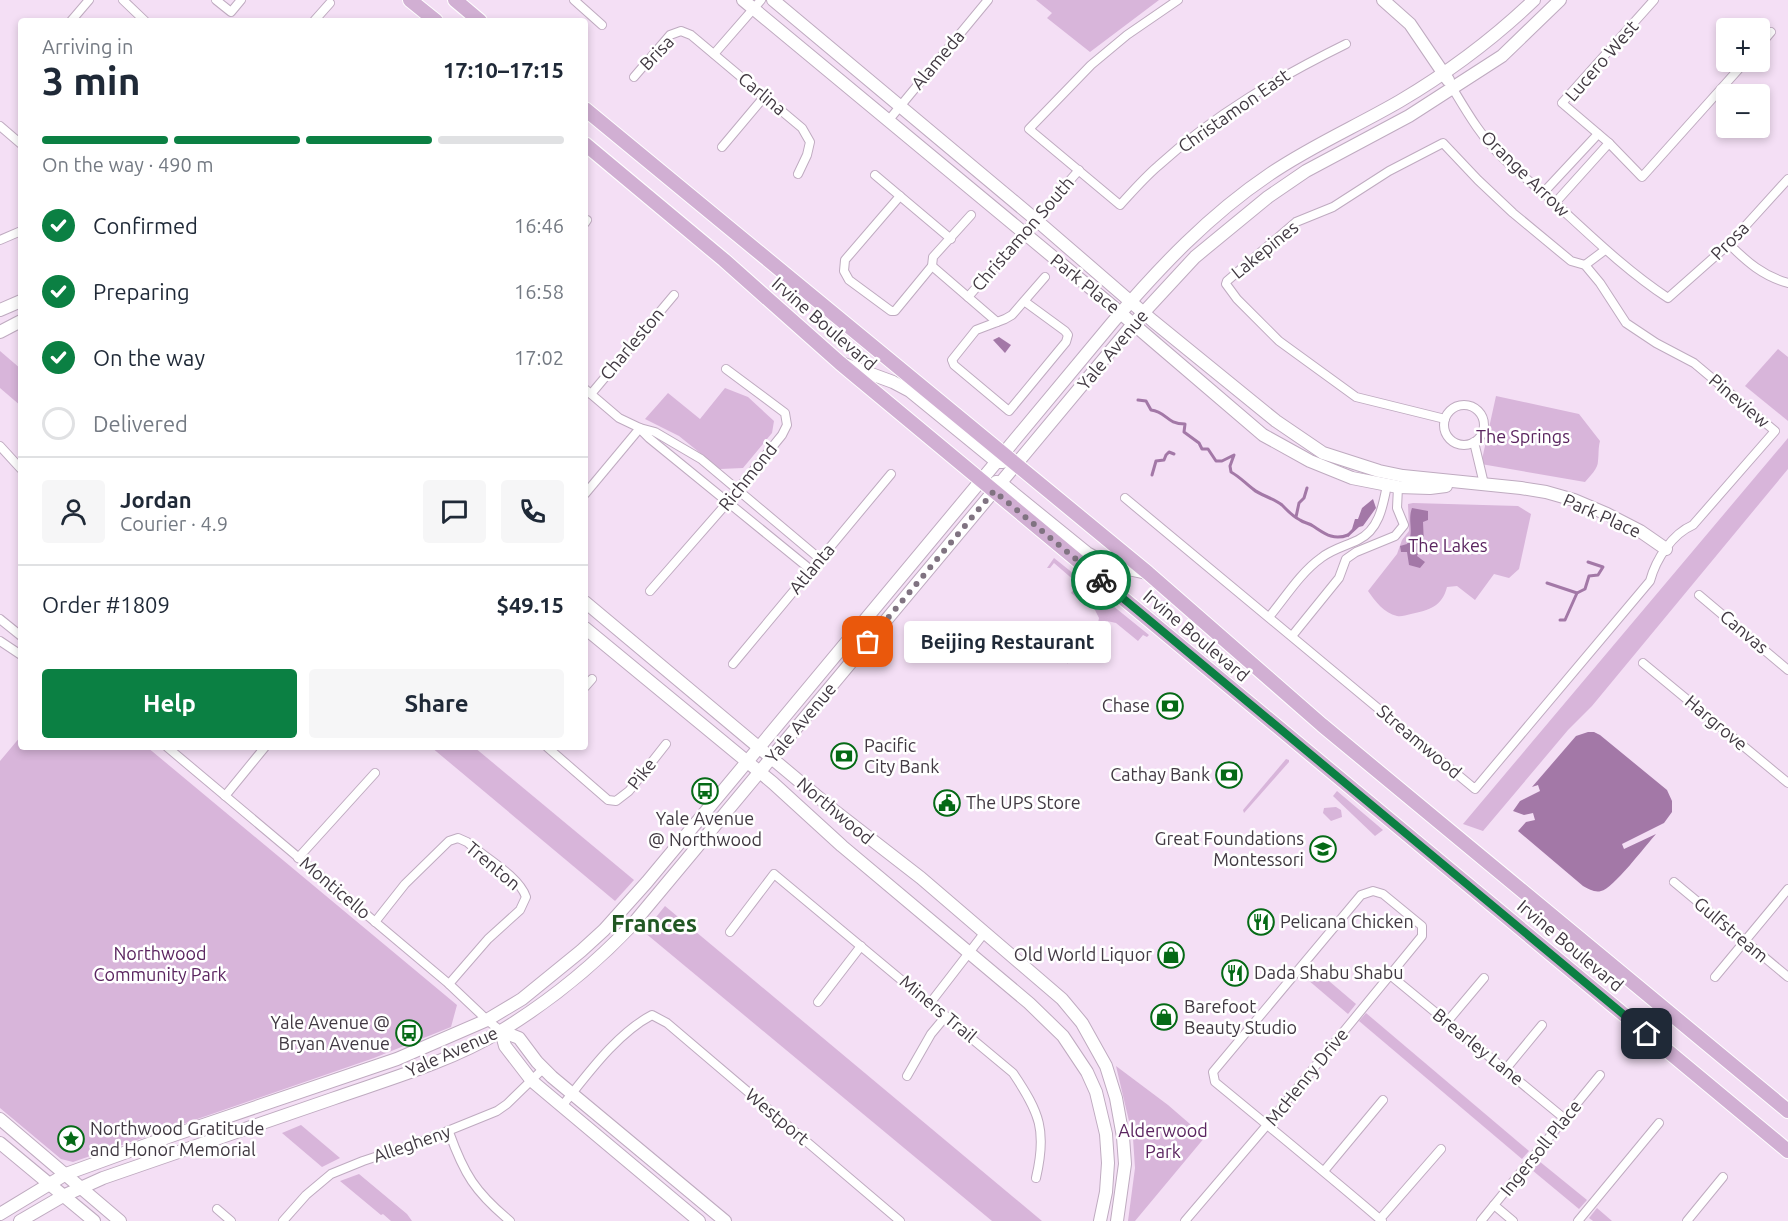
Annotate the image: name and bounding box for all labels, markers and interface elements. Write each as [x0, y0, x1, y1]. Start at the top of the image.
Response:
street label: Lucero West [1561, 16, 1642, 105]
map controls [1716, 18, 1770, 138]
button: + [1716, 18, 1770, 72]
street label: Alameda [907, 26, 968, 93]
street label: Brisa [635, 31, 677, 74]
text: Arriving in [42, 35, 133, 58]
text: 17:10–17:15 [443, 57, 564, 82]
text: 3 min [42, 59, 141, 102]
street label: Christamon East [1174, 64, 1293, 156]
street label: Carlina [735, 68, 790, 119]
button: − [1716, 84, 1770, 138]
street label: Orange Arrow [1478, 126, 1574, 220]
text: On the way · 490 m [42, 153, 214, 176]
street label: Christamon South [967, 172, 1077, 294]
icon: check [42, 209, 75, 242]
text: Confirmed [93, 213, 198, 238]
text: 16:46 [514, 214, 564, 237]
street label: Lakepines [1227, 216, 1302, 282]
street label: Prosa [1706, 217, 1752, 263]
street label: Park Place [1047, 249, 1124, 317]
street label: Irvine Boulevard [768, 273, 881, 374]
icon: check [42, 275, 75, 308]
text: Preparing [93, 279, 190, 304]
text: 16:58 [514, 280, 564, 303]
street label: Charleston [595, 303, 667, 383]
street label: Yale Avenue [1073, 305, 1152, 394]
icon: check [42, 341, 75, 374]
text: On the way [93, 345, 205, 370]
text: 17:02 [514, 346, 564, 369]
street label: Pineview [1705, 369, 1774, 431]
text: Delivered [93, 411, 188, 436]
park label: The Springs [1476, 426, 1570, 446]
street label: Richmond [714, 439, 781, 514]
button: person [42, 480, 105, 543]
button: chat [423, 480, 486, 543]
button: phone [501, 480, 564, 543]
text: Jordan [120, 487, 192, 512]
street label: Park Place [1560, 489, 1644, 541]
text: Courier · 4.9 [120, 512, 228, 535]
park label: The Lakes [1408, 535, 1488, 555]
street label: Atlanta [784, 539, 838, 598]
courier [1071, 550, 1131, 610]
icon: bike [1085, 564, 1118, 597]
street label: Irvine Boulevard [1140, 585, 1253, 685]
text: Order #1809 [42, 592, 170, 617]
text: $49.15 [497, 592, 564, 617]
street label: Canvas [1717, 605, 1773, 657]
pin [842, 616, 893, 667]
callout: Beijing Restaurant [904, 621, 1111, 663]
icon: bag [851, 625, 884, 658]
text: Beijing Restaurant [921, 630, 1095, 653]
button: Help [42, 669, 297, 738]
button: Share [309, 669, 564, 738]
street label: Yale Avenue [761, 678, 840, 767]
street label: Hargrove [1682, 690, 1752, 754]
bank icon: Chase [1155, 691, 1185, 721]
place label: Chase [1102, 695, 1150, 715]
street label: Streamwood [1374, 700, 1466, 782]
place label: Pacific City Bank [864, 735, 939, 776]
bank icon: Pacific City Bank [829, 741, 859, 771]
street label: Pike [623, 754, 660, 793]
bank icon: Cathay Bank [1214, 760, 1244, 790]
place label: Cathay Bank [1110, 764, 1210, 784]
street label: Northwood [794, 773, 878, 848]
bus stop icon: Yale Avenue @ Northwood [690, 776, 720, 806]
public building icon: The UPS Store [932, 788, 962, 818]
place label: The UPS Store [966, 792, 1081, 812]
place label: Yale Avenue @ Northwood [648, 808, 762, 849]
place label: Great Foundations Montessori [1154, 828, 1304, 869]
school or university icon: Great Foundations Montessori [1308, 834, 1338, 864]
street label: Trenton [463, 837, 525, 894]
street label: Monticello [296, 852, 375, 923]
street label: Gulfstream [1691, 893, 1773, 966]
street label: Irvine Boulevard [1514, 895, 1627, 995]
restaurant icon: Pelicana Chicken [1246, 907, 1276, 937]
district label: Frances [611, 910, 697, 937]
place label: Pelicana Chicken [1280, 911, 1414, 931]
shop icon: Old World Liquor [1156, 940, 1186, 970]
park label: Northwood Community Park [93, 943, 227, 984]
place label: Old World Liquor [1014, 944, 1152, 964]
restaurant icon: Dada Shabu Shabu [1220, 958, 1250, 988]
place label: Dada Shabu Shabu [1254, 962, 1404, 982]
street label: Miners Trail [896, 971, 981, 1046]
place label: Barefoot Beauty Studio [1184, 996, 1297, 1037]
shop icon: Barefoot Beauty Studio [1149, 1002, 1179, 1032]
street label: Brearley Lane [1429, 1004, 1528, 1089]
pin [1621, 1008, 1672, 1059]
place label: Yale Avenue @ Bryan Avenue [270, 1012, 390, 1053]
icon: home [1630, 1017, 1663, 1050]
bus stop icon: Yale Avenue @ Bryan Avenue [394, 1018, 424, 1048]
street label: Yale Avenue [403, 1022, 501, 1080]
street label: McHenry Drive [1261, 1024, 1352, 1129]
street label: Westport [742, 1084, 813, 1148]
street label: Ingersoll Place [1496, 1096, 1585, 1199]
place label: Northwood Gratitude and Honor Memorial [90, 1118, 264, 1159]
street label: Allegheny [370, 1120, 453, 1166]
park label: Alderwood Park [1118, 1120, 1208, 1161]
place icon: Northwood Gratitude and Honor Memorial [56, 1124, 86, 1154]

